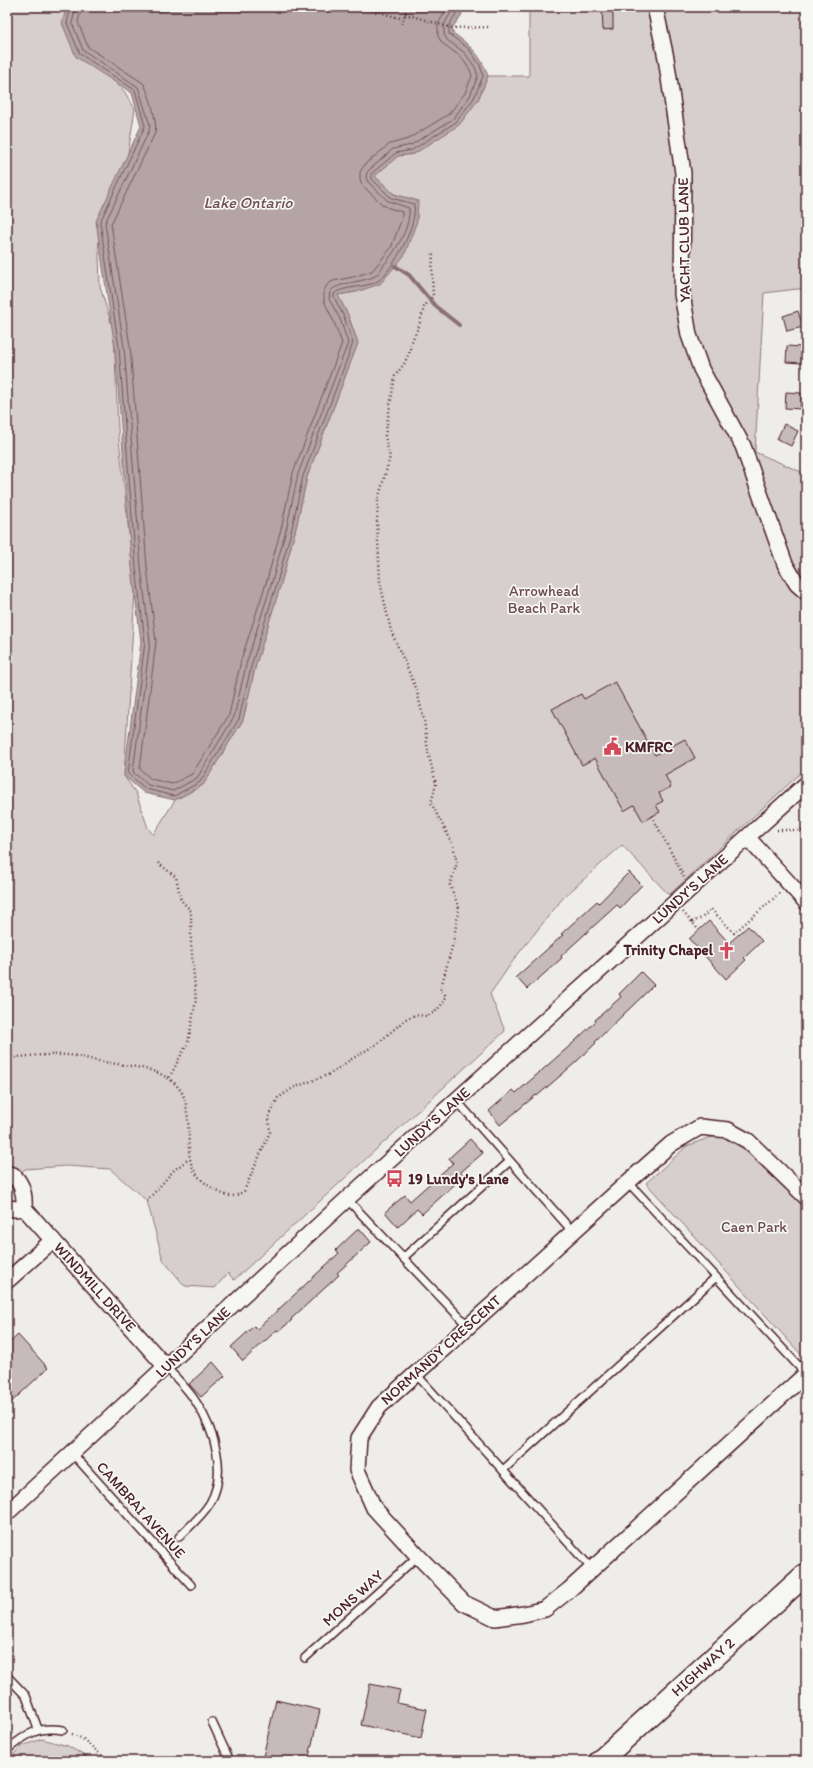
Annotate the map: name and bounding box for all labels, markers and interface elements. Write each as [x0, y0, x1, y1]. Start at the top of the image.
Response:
street label: YACHT CLUB LANE [674, 177, 694, 303]
water label: Lake Ontario [204, 193, 293, 212]
park label: Arrowhead Beach Park [508, 582, 580, 617]
public building icon: KMFRC [602, 737, 622, 757]
place label: KMFRC [625, 738, 673, 756]
street label: LUNDY'S LANE [648, 850, 732, 928]
church icon: Trinity Chapel [716, 940, 736, 960]
place label: Trinity Chapel [623, 941, 714, 960]
street label: LUNDY'S LANE [390, 1083, 474, 1161]
bus stop icon: 19 Lundy's Lane [385, 1169, 405, 1189]
place label: 19 Lundy's Lane [408, 1170, 509, 1189]
park label: Caen Park [721, 1218, 787, 1236]
street label: WINDMILL DRIVE [50, 1238, 140, 1336]
street label: NORMANDY CRESCENT [377, 1291, 505, 1409]
street label: LUNDY'S LANE [152, 1303, 234, 1381]
street label: CAMBRAI AVENUE [93, 1458, 189, 1562]
street label: MONS WAY [319, 1566, 387, 1630]
street label: HIGHWAY 2 [668, 1634, 738, 1700]

